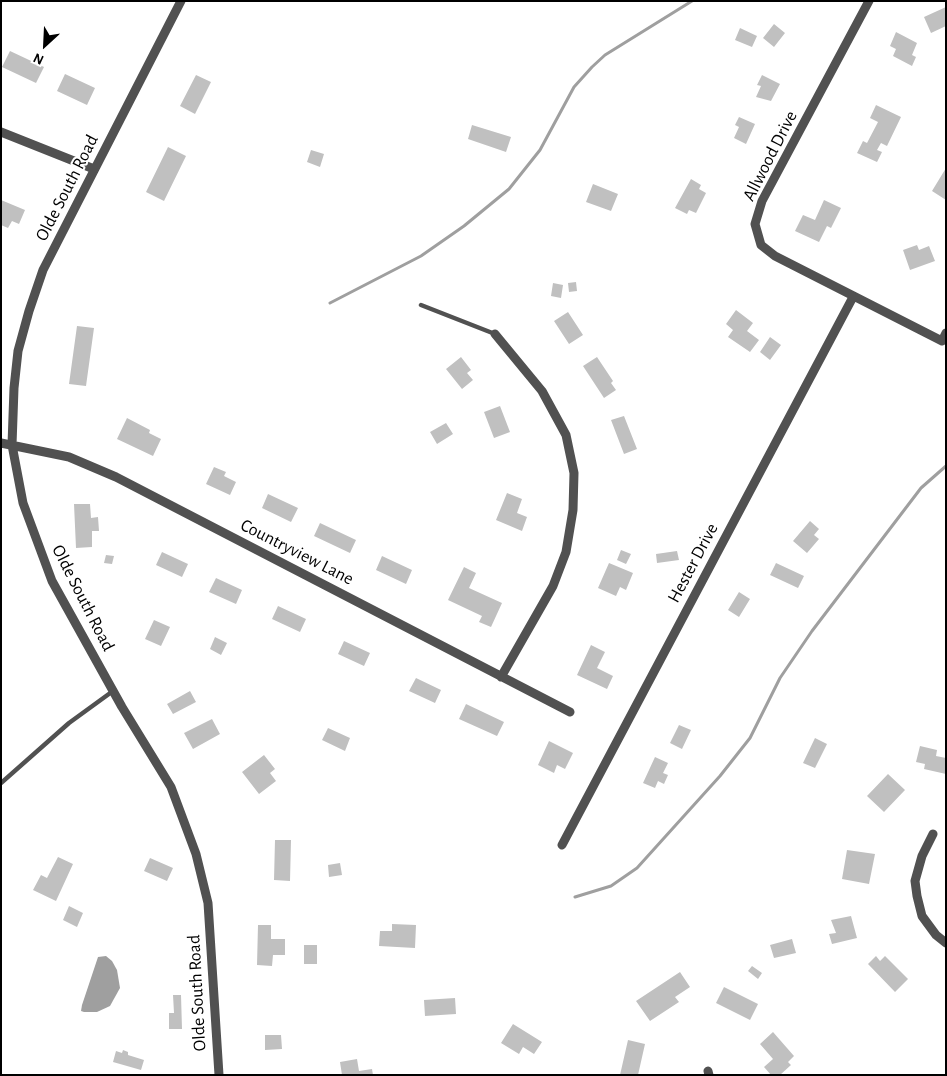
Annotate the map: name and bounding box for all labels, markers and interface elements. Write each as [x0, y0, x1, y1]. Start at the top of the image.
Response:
north arrow [20, 20, 70, 70]
text: N [31, 50, 46, 67]
street label: Allwood Drive [738, 107, 802, 205]
street label: Olde South Road [31, 131, 103, 245]
street label: Countryview Lane [237, 514, 357, 590]
street label: Hester Drive [663, 520, 723, 606]
street label: Olde South Road [47, 541, 119, 655]
street label: Olde South Road [183, 934, 211, 1052]

